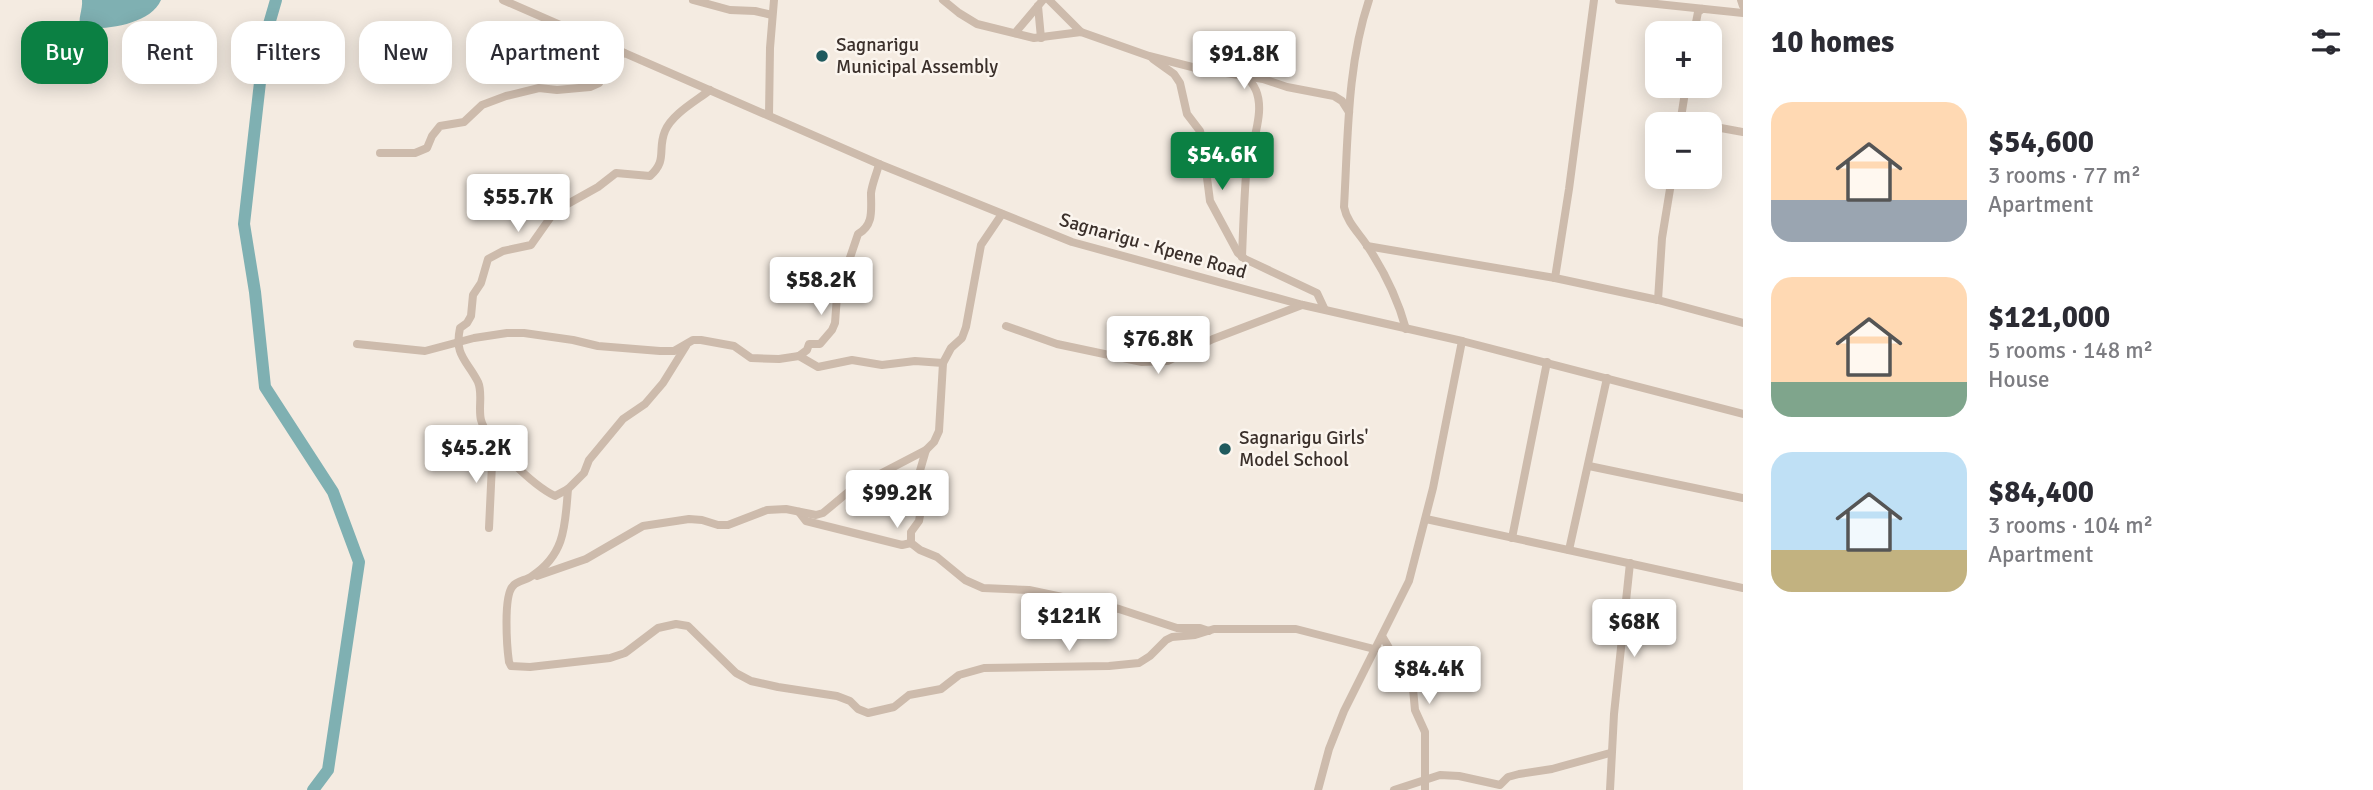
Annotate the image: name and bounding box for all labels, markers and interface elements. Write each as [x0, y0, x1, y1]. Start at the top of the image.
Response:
chip: Buy [21, 21, 108, 84]
chip: Rent [122, 21, 217, 84]
chip: Filters [231, 21, 345, 84]
chip: New [359, 21, 452, 84]
chip: Apartment [466, 21, 624, 84]
map controls [1645, 21, 1722, 189]
button: + [1645, 21, 1722, 98]
icon: filters [2307, 23, 2345, 61]
text: 10 homes [1771, 24, 1894, 61]
pin: $91.8K [1187, 32, 1301, 91]
place label: Sagnarigu Municipal Assembly [836, 33, 998, 79]
text: $91.8K [1209, 39, 1279, 68]
marker: Sagnarigu Municipal Assembly [814, 48, 830, 64]
button: − [1645, 112, 1722, 189]
text: $54,600 [1988, 124, 2094, 161]
icon: home [1827, 130, 1911, 214]
pin: $54.6K [1165, 132, 1279, 192]
text: $54.6K [1187, 140, 1257, 169]
text: 3 rooms · 77 m² [1988, 161, 2141, 190]
pin: $55.7K [461, 174, 575, 234]
text: $55.7K [483, 182, 553, 211]
text: Apartment [1988, 190, 2093, 219]
street label: Sagnarigu - Kpene Road [1057, 208, 1249, 284]
pin: $58.2K [764, 258, 878, 317]
text: $58.2K [786, 265, 856, 294]
text: $121,000 [1988, 299, 2110, 336]
icon: home [1827, 305, 1911, 389]
pin: $76.8K [1101, 316, 1215, 376]
text: $76.8K [1123, 324, 1193, 353]
text: 5 rooms · 148 m² [1988, 336, 2153, 365]
text: House [1988, 365, 2050, 394]
pin: $45.2K [419, 426, 533, 485]
place label: Sagnarigu Girls' Model School [1239, 426, 1368, 472]
text: $45.2K [441, 433, 511, 462]
marker: Sagnarigu Girls' Model School [1217, 441, 1233, 457]
pin: $99.2K [840, 470, 954, 530]
text: $84,400 [1988, 474, 2094, 511]
text: $99.2K [862, 478, 932, 507]
icon: home [1827, 480, 1911, 564]
text: 3 rooms · 104 m² [1988, 511, 2153, 540]
text: Apartment [1988, 540, 2093, 569]
pin: $121K [1020, 594, 1118, 653]
pin: $68K [1593, 600, 1675, 659]
text: $121K [1037, 601, 1101, 630]
text: $68K [1608, 607, 1660, 636]
pin: $84.4K [1372, 646, 1486, 706]
text: $84.4K [1394, 654, 1464, 683]

